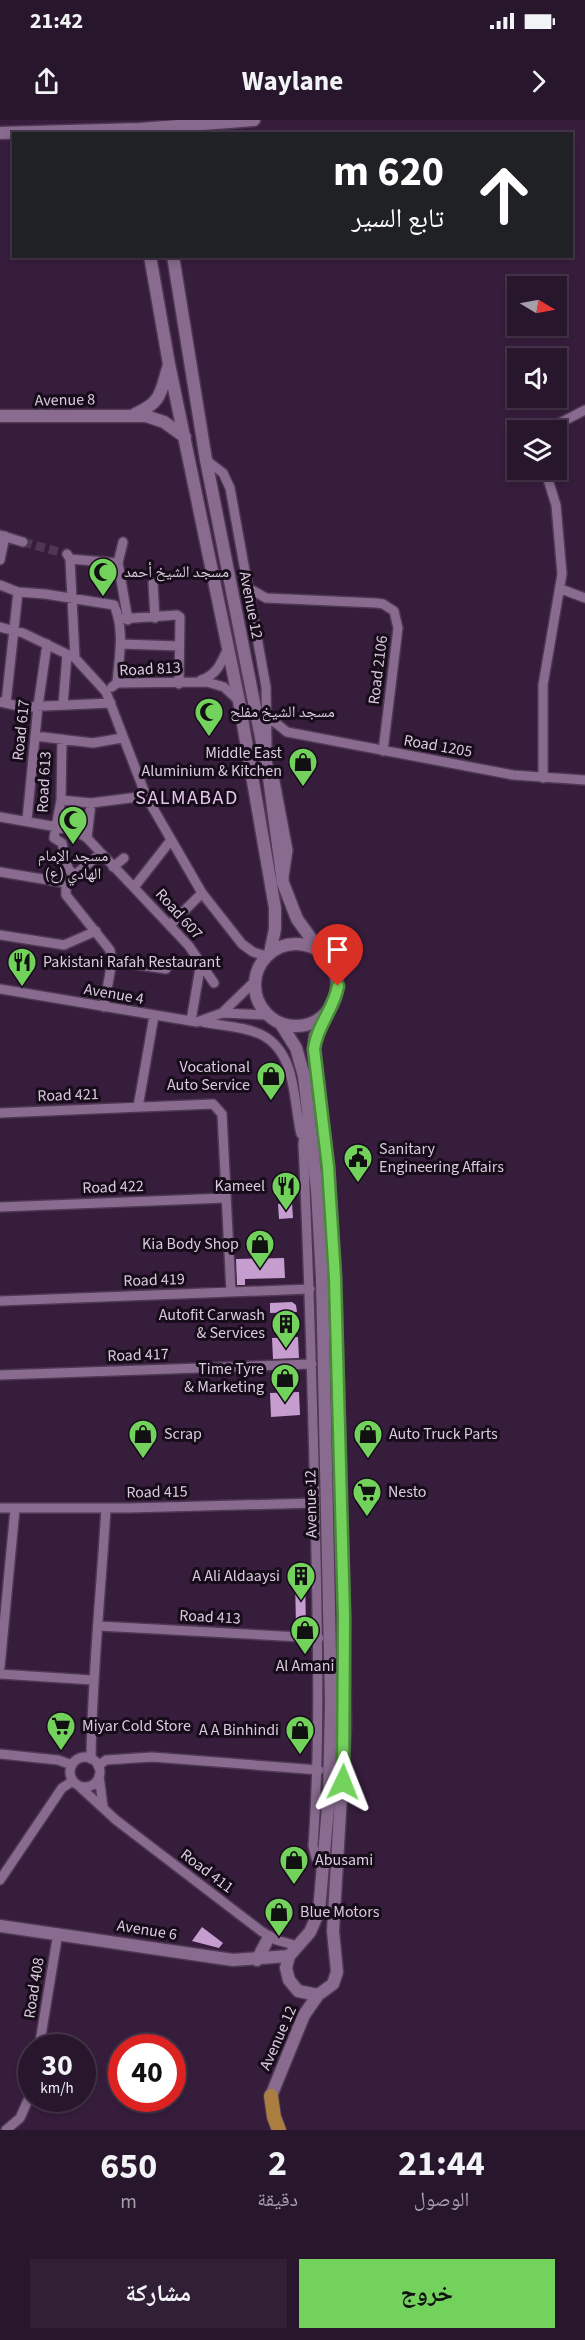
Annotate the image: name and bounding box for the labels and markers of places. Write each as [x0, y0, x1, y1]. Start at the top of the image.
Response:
mosque icon: مسجد الشيخ أحمد [87, 556, 119, 598]
place label: مسجد الشيخ أحمد [124, 561, 229, 583]
mosque icon: مسجد الشيخ مفلح [193, 696, 225, 738]
place label: مسجد الشيخ مفلح [230, 701, 335, 723]
place label: Middle East Aluminium & Kitchen [141, 742, 283, 782]
shop icon: Middle East Aluminium & Kitchen [287, 746, 319, 788]
mosque icon: مسجد الإمام الهادي (ع) [57, 804, 89, 846]
place label: مسجد الإمام الهادي (ع) [38, 845, 108, 886]
pin [312, 924, 363, 986]
restaurant icon: Pakistani Rafah Restaurant [6, 946, 38, 988]
place label: Pakistani Rafah Restaurant [43, 951, 221, 973]
place label: Vocational Auto Service [167, 1056, 250, 1096]
shop icon: Vocational Auto Service [255, 1060, 287, 1102]
place label: Sanitary Engineering Affairs [379, 1138, 504, 1178]
public building icon: Sanitary Engineering Affairs [342, 1142, 374, 1184]
restaurant icon: Kameel [270, 1170, 302, 1212]
place label: Kameel [214, 1175, 265, 1197]
shop icon: Kia Body Shop [244, 1228, 276, 1270]
place label: Kia Body Shop [142, 1233, 239, 1255]
place label: Autofit Carwash & Services [159, 1304, 265, 1344]
building icon: Autofit Carwash & Services [270, 1308, 302, 1350]
place label: Time Tyre & Marketing [184, 1358, 264, 1398]
shop icon: Time Tyre & Marketing [269, 1362, 301, 1404]
shop icon: Scrap [127, 1418, 159, 1460]
shop icon: Auto Truck Parts [352, 1418, 384, 1460]
place label: Scrap [164, 1423, 202, 1445]
place label: Auto Truck Parts [389, 1423, 498, 1445]
supermarket icon: Nesto [351, 1476, 383, 1518]
place label: Nesto [388, 1481, 427, 1503]
building icon: A Ali Aldaaysi [285, 1560, 317, 1602]
place label: A Ali Aldaaysi [192, 1565, 280, 1587]
shop icon: Al Amani [289, 1614, 321, 1656]
place label: Al Amani [276, 1655, 334, 1677]
supermarket icon: Miyar Cold Store [45, 1710, 77, 1752]
shop icon: A A Binhindi [284, 1714, 316, 1756]
place label: Miyar Cold Store [82, 1715, 191, 1737]
place label: A A Binhindi [199, 1719, 279, 1741]
shop icon: Abusami [278, 1844, 310, 1886]
place label: Abusami [315, 1849, 373, 1871]
shop icon: Blue Motors [263, 1896, 295, 1938]
place label: Blue Motors [300, 1901, 380, 1923]

